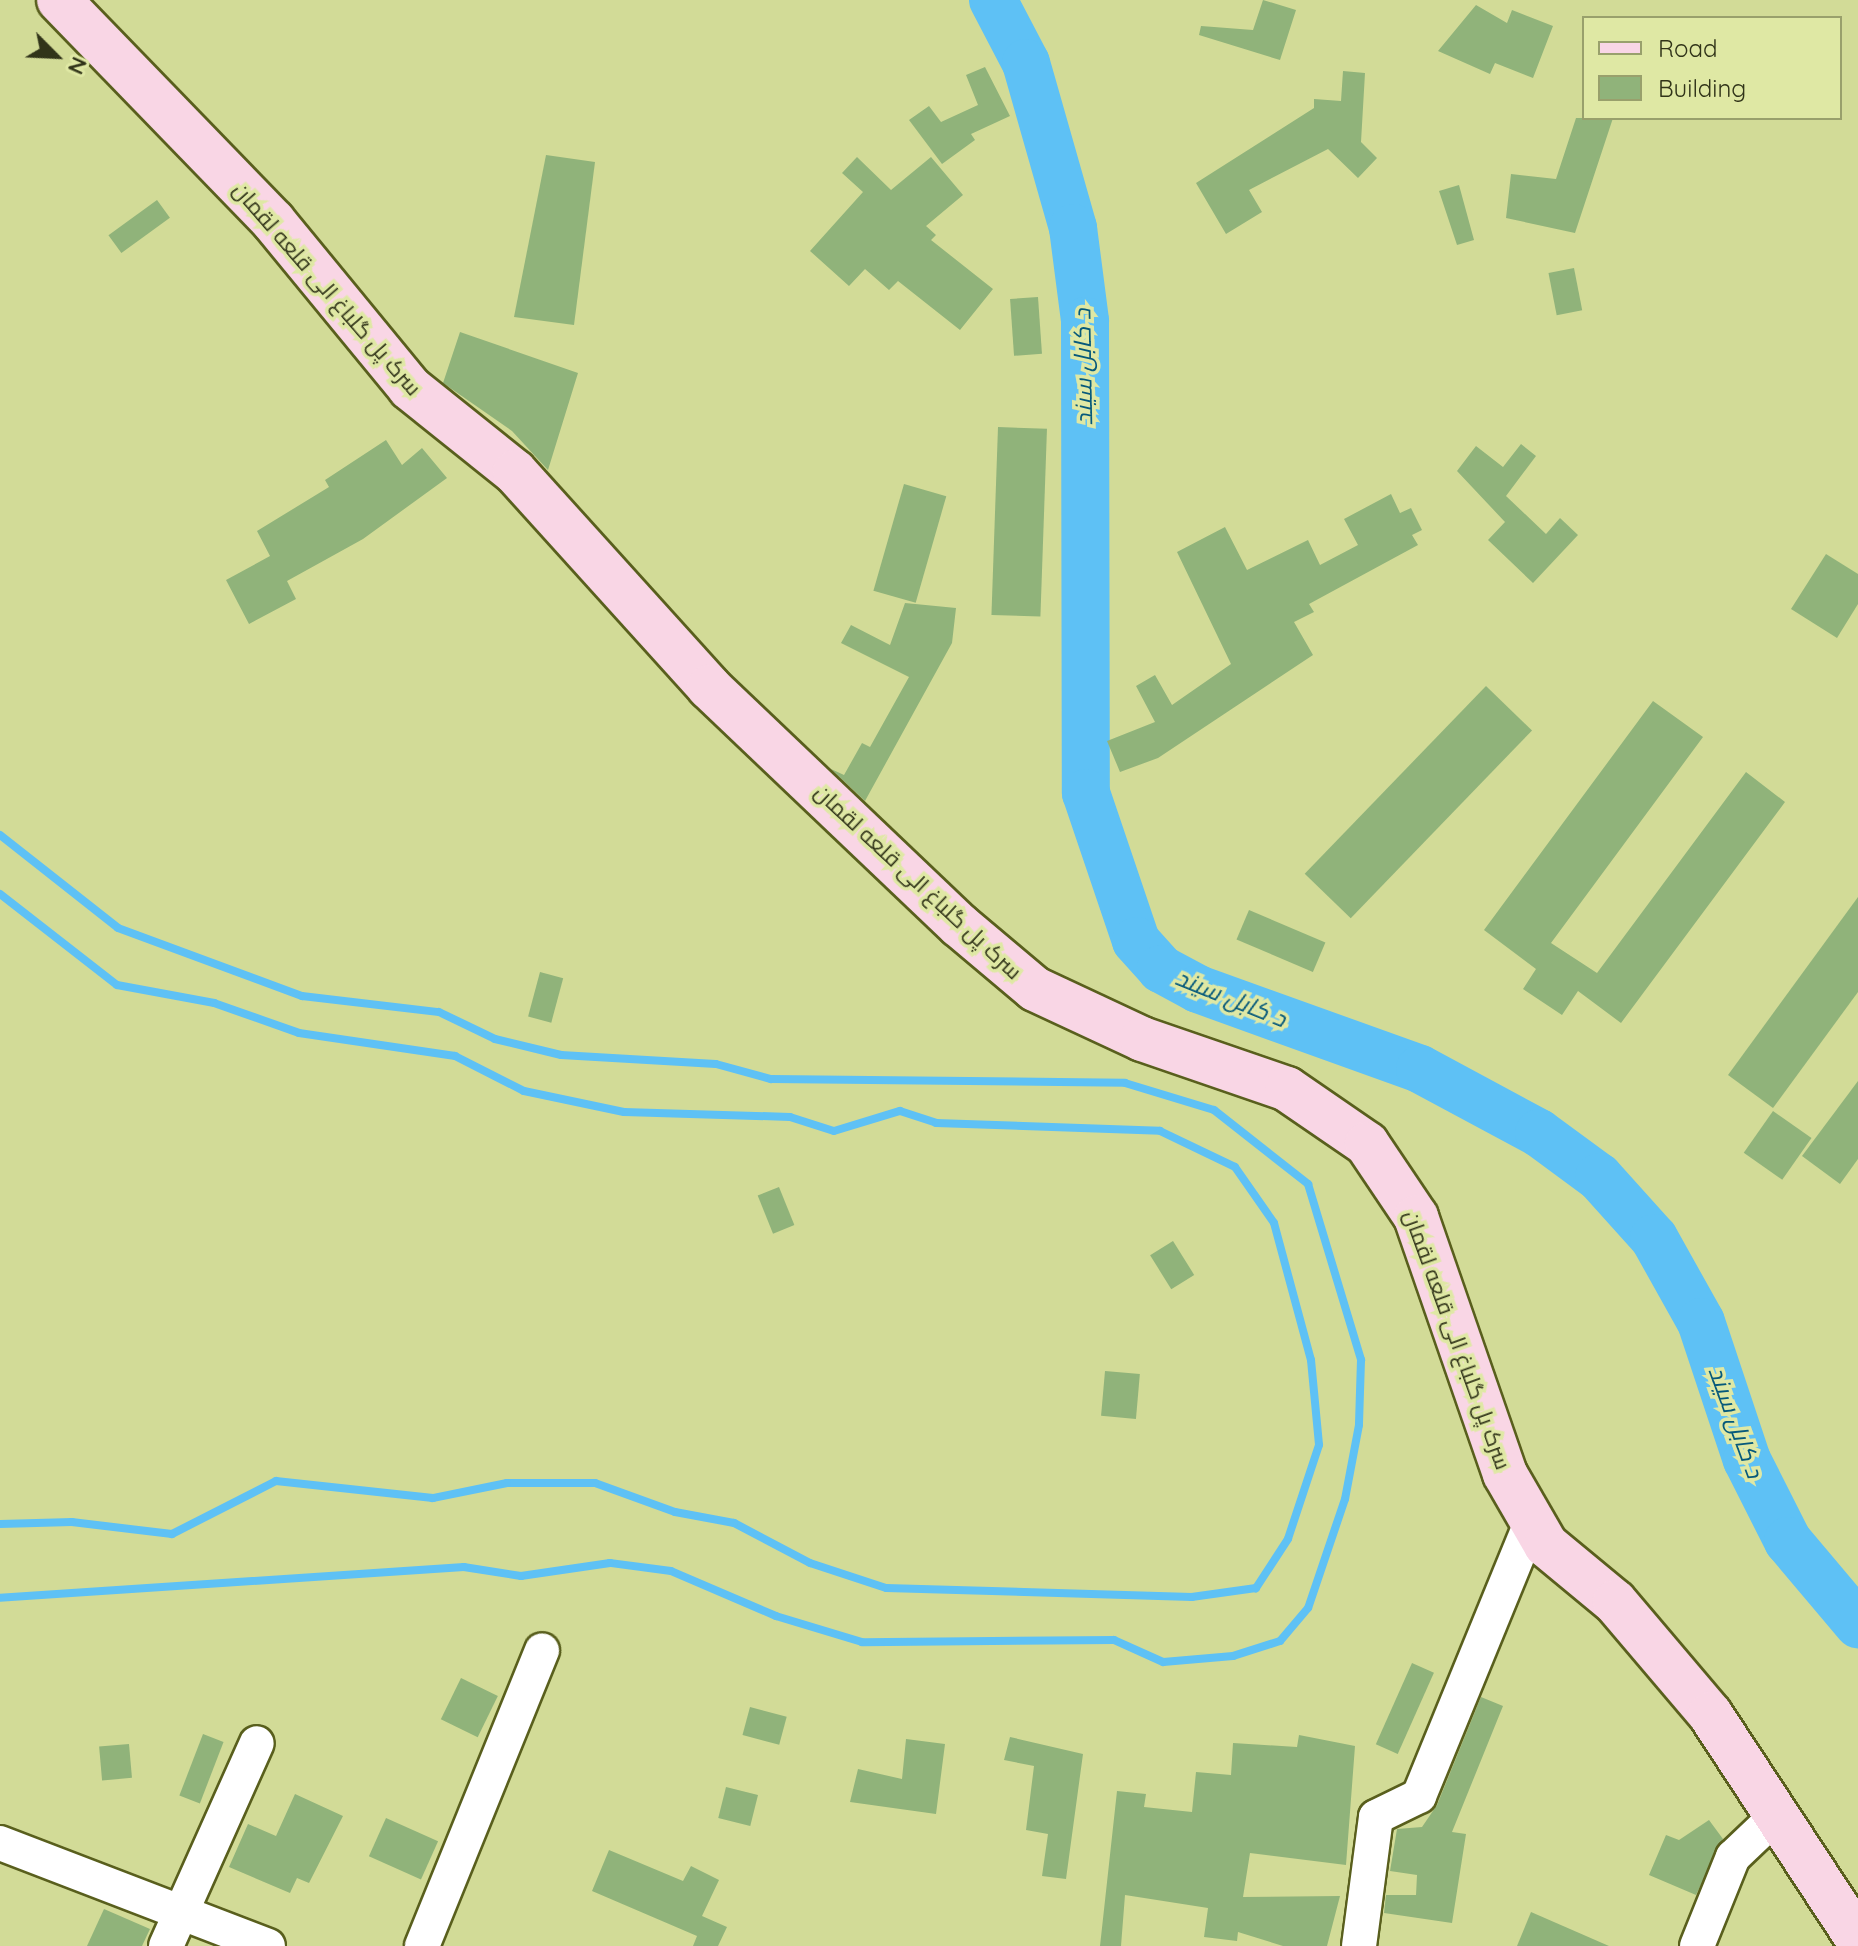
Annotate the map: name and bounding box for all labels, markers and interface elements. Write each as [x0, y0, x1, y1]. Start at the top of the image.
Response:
north arrow [16, 16, 96, 96]
legend [1582, 16, 1842, 120]
text: Road [1658, 33, 1718, 63]
text: N [62, 53, 94, 79]
text: Building [1658, 73, 1746, 103]
street label: سرک پل گلباغ الی قلعه لقمان [227, 177, 427, 401]
water label: د کابل سيند [1068, 308, 1098, 426]
street label: سرک پل گلباغ الی قلعه لقمان [809, 779, 1027, 985]
water label: د کابل سيند [1171, 963, 1291, 1033]
street label: سرک پل گلباغ الی قلعه لقمان [1398, 1207, 1516, 1473]
water label: د کابل سيند [1703, 1362, 1769, 1482]

